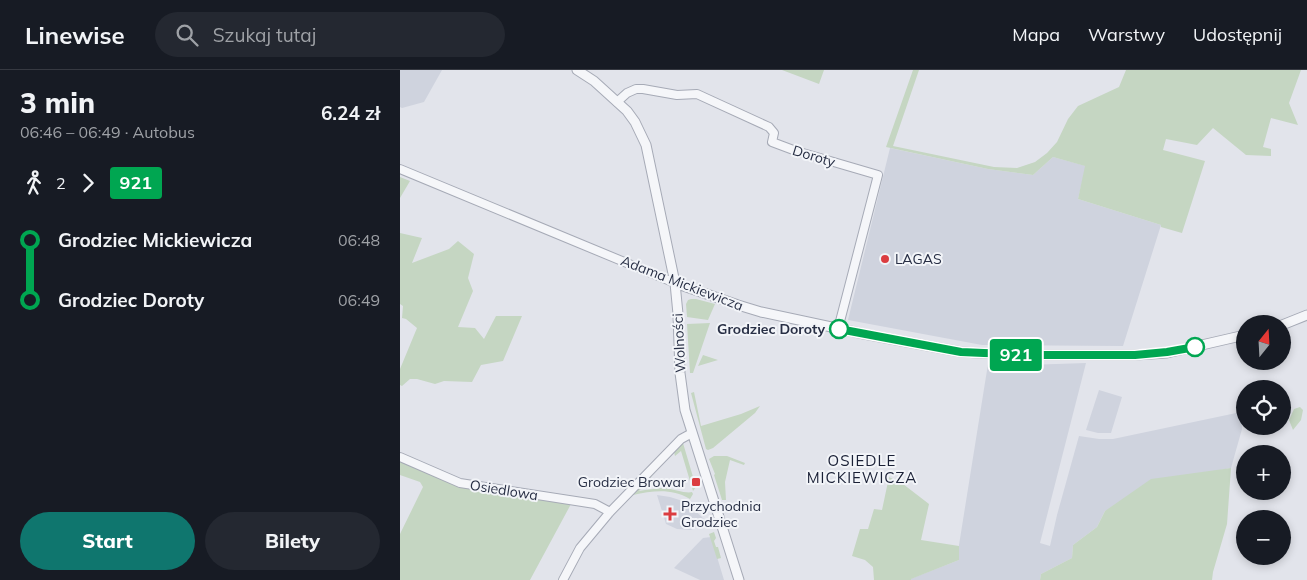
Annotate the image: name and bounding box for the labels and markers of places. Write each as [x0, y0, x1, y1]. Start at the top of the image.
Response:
place label: LAGAS [895, 250, 942, 268]
marker: LAGAS [879, 253, 891, 265]
marker: Grodziec Doroty [829, 319, 849, 339]
place label: Grodziec Doroty [717, 320, 825, 338]
unlabelled marker [1185, 337, 1205, 357]
place label: Grodziec Browar [578, 473, 687, 491]
marker: Grodziec Browar [690, 476, 702, 488]
place label: Przychodnia Grodziec [681, 497, 761, 531]
marker: Przychodnia Grodziec [663, 507, 677, 521]

